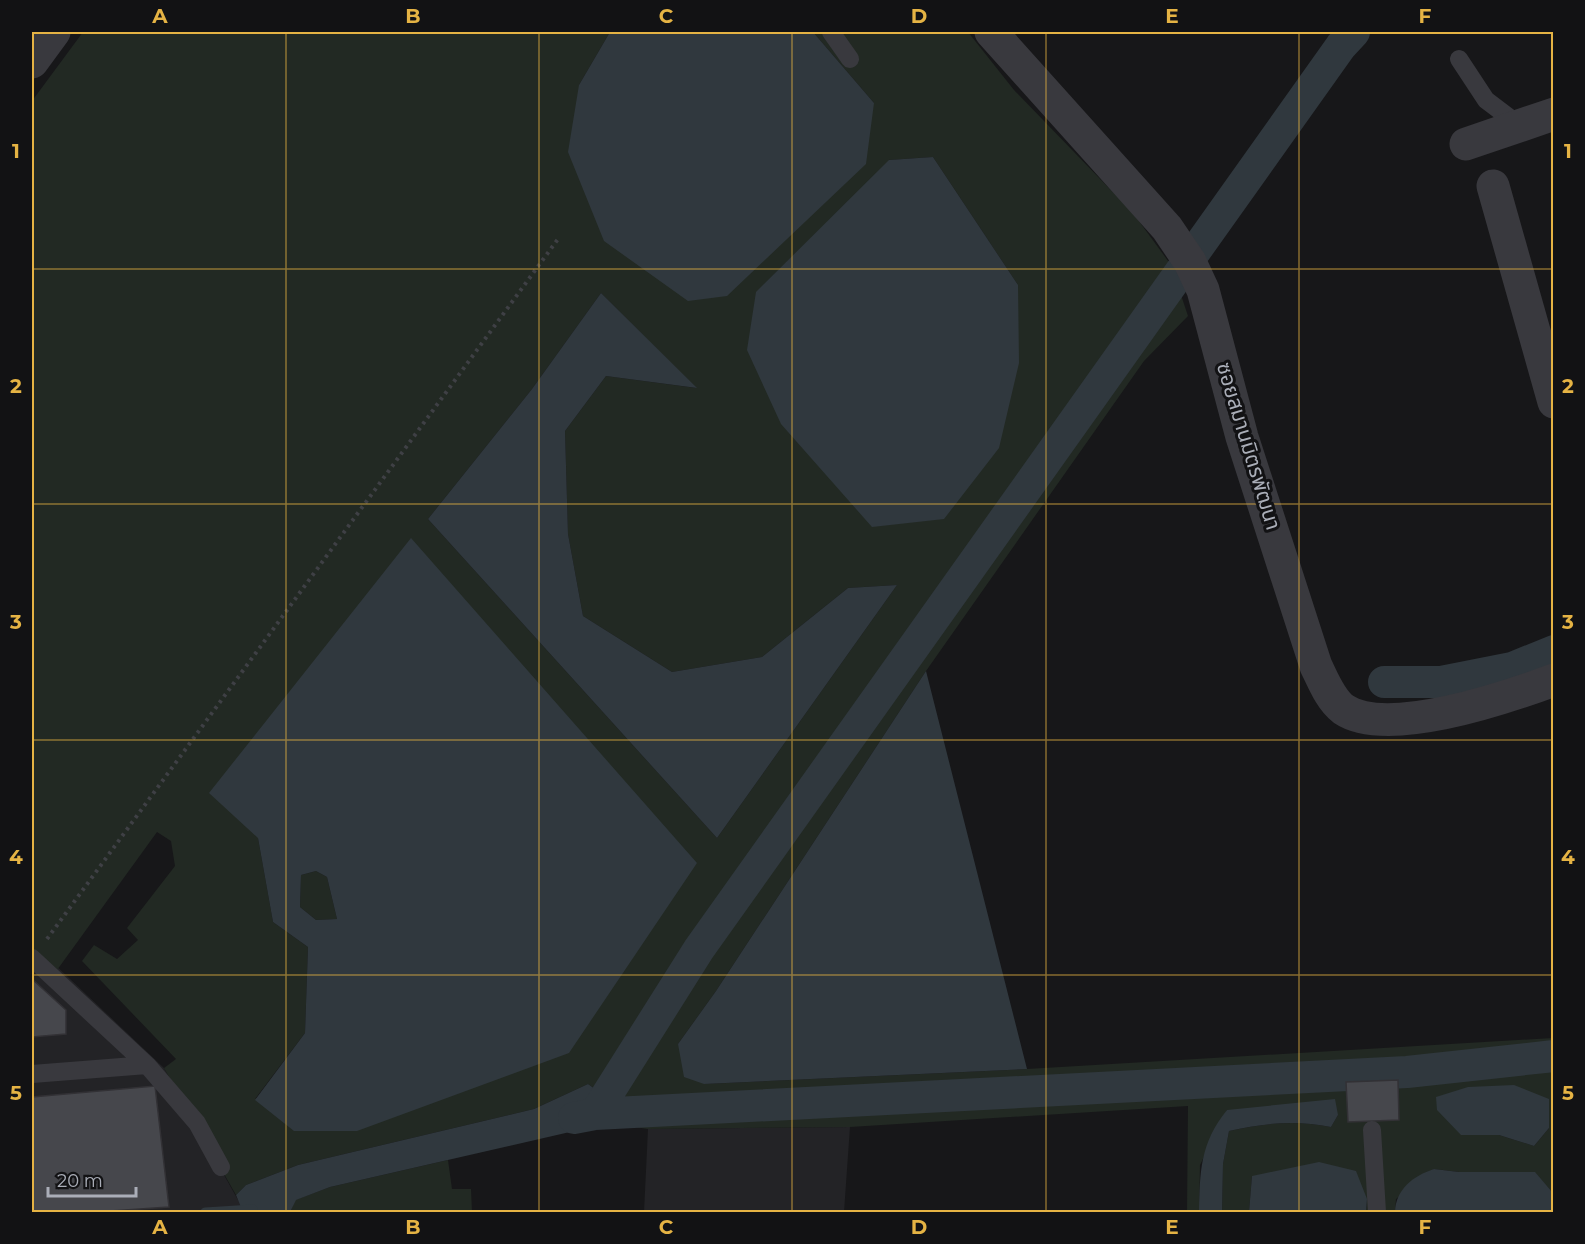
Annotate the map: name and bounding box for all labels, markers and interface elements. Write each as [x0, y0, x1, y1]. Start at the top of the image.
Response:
text: A [151, 4, 168, 28]
text: B [405, 4, 421, 28]
text: C [659, 4, 674, 28]
text: D [911, 4, 927, 28]
text: E [1165, 4, 1179, 28]
text: F [1419, 4, 1432, 28]
text: 1 [12, 139, 20, 163]
text: 1 [1564, 139, 1572, 163]
street label: ซอยสมานมิตรพัฒนา [1212, 359, 1286, 533]
text: 2 [10, 374, 22, 398]
text: 2 [1562, 374, 1574, 398]
text: 3 [9, 610, 22, 634]
text: 3 [1561, 610, 1574, 634]
text: 4 [9, 845, 23, 869]
text: 4 [1561, 845, 1575, 869]
text: 5 [10, 1081, 22, 1105]
text: 5 [1562, 1081, 1574, 1105]
scale bar [48, 1160, 136, 1198]
text: 20 m [57, 1170, 103, 1192]
text: A [151, 1215, 168, 1239]
text: B [405, 1215, 421, 1239]
text: C [659, 1215, 674, 1239]
text: D [911, 1215, 927, 1239]
text: E [1165, 1215, 1179, 1239]
text: F [1419, 1215, 1432, 1239]

